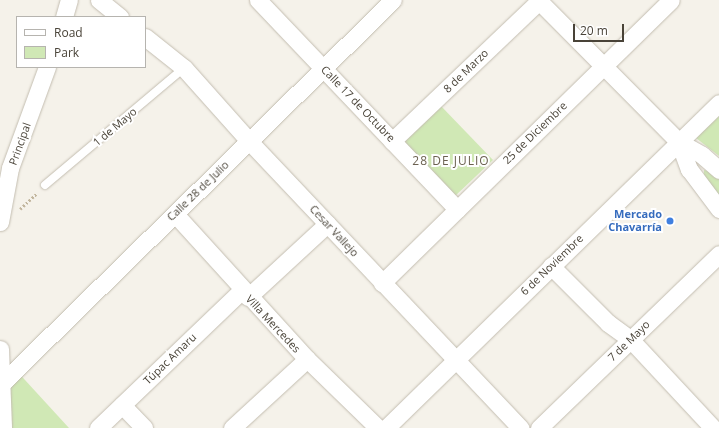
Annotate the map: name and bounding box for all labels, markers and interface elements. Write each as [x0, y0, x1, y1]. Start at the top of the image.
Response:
legend [16, 16, 146, 68]
scale bar [575, 16, 626, 42]
text: 20 m [580, 22, 608, 39]
text: Road [54, 24, 83, 41]
text: Park [54, 44, 79, 61]
street label: 8 de Marzo [441, 46, 491, 96]
street label: Calle 17 de Octubre [318, 63, 398, 145]
street label: 25 de Diciembre [500, 99, 570, 167]
street label: 1 de Mayo [90, 105, 140, 149]
street label: Principal [6, 121, 34, 167]
district label: 28 DE JULIO [412, 154, 490, 168]
street label: Calle 28 de Julio [164, 158, 232, 224]
street label: Cesar Vallejo [307, 203, 361, 259]
place label: Mercado Chavarría [608, 208, 662, 234]
marker: Mercado Chavarría [665, 216, 675, 226]
street label: 6 de Noviembre [518, 232, 586, 298]
street label: Villa Mercedes [243, 292, 303, 356]
street label: 7 de Mayo [605, 318, 653, 364]
street label: Túpac Amaru [141, 331, 199, 387]

